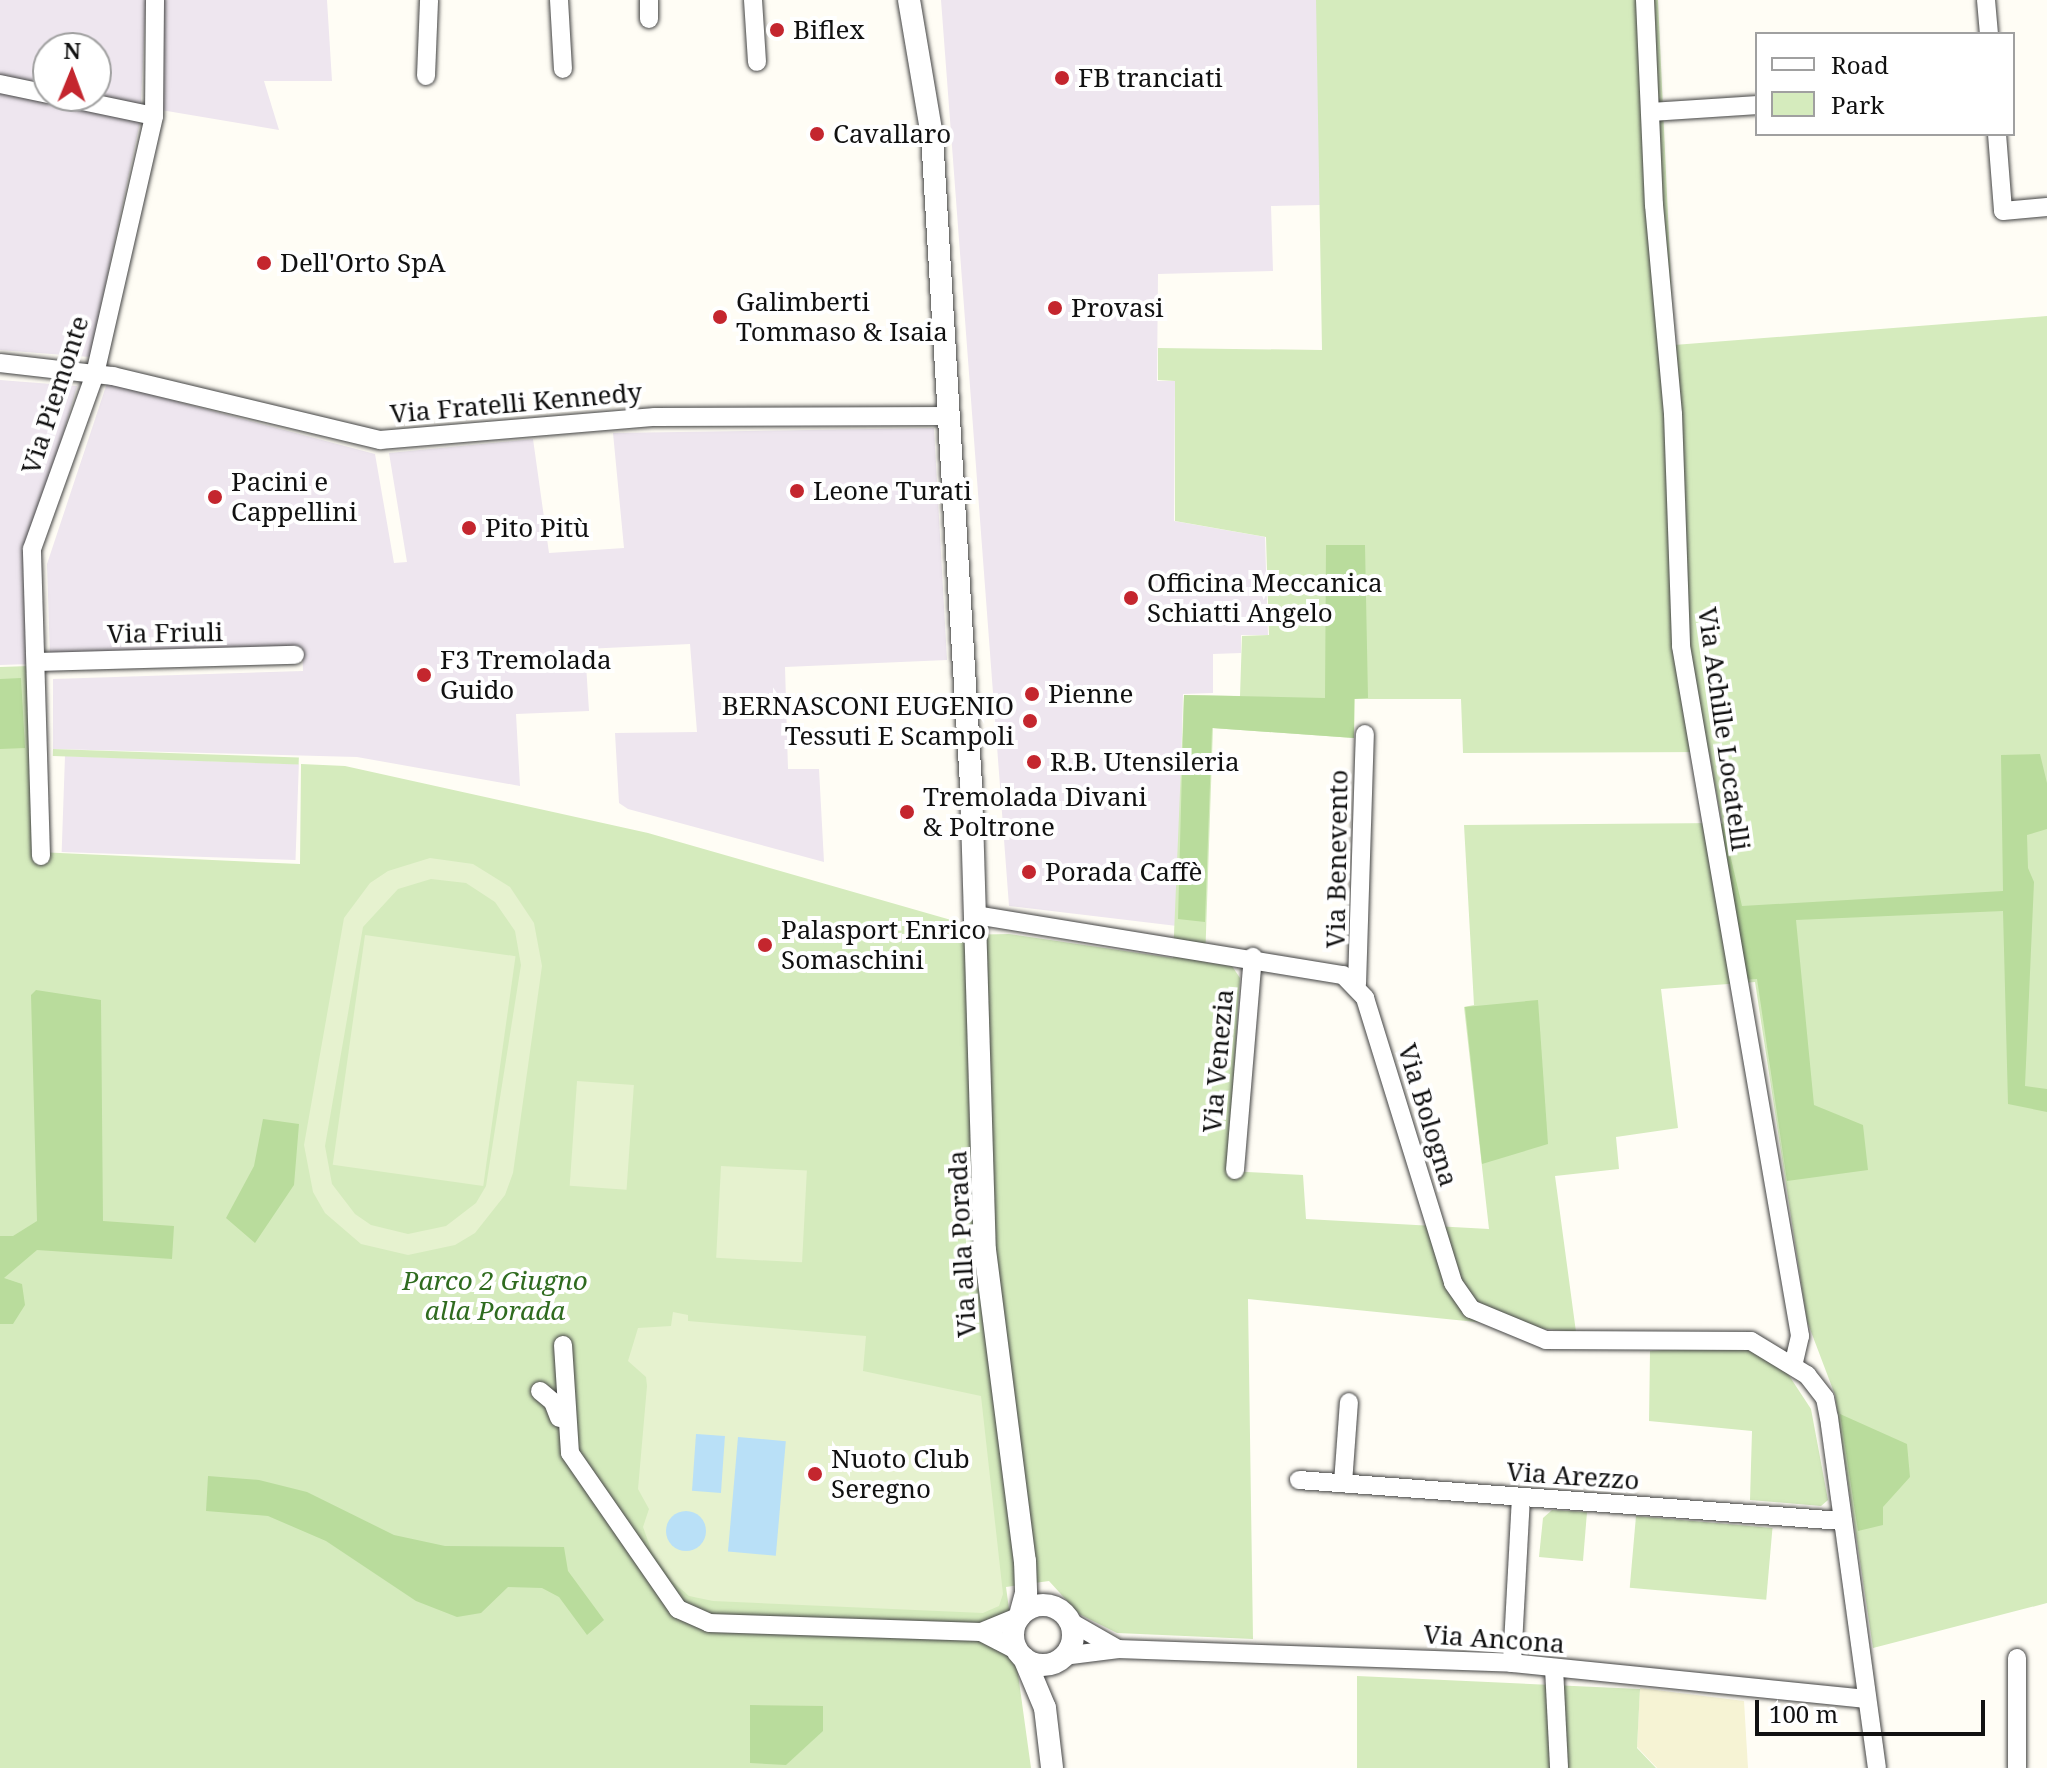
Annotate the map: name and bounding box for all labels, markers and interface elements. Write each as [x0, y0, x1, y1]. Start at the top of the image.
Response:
place label: Biflex [793, 14, 864, 46]
marker: Biflex [768, 21, 786, 39]
north arrow [32, 32, 112, 112]
legend [1755, 32, 2015, 136]
text: N [63, 35, 81, 65]
text: Road [1831, 48, 1889, 81]
place label: FB tranciati [1078, 62, 1223, 94]
marker: FB tranciati [1053, 69, 1071, 87]
text: Park [1831, 88, 1884, 121]
place label: Cavallaro [833, 118, 951, 150]
marker: Cavallaro [808, 125, 826, 143]
place label: Dell'Orto SpA [280, 247, 446, 279]
marker: Dell'Orto SpA [255, 254, 273, 272]
place label: Galimberti Tommaso & Isaia [736, 286, 948, 348]
place label: Provasi [1071, 292, 1164, 324]
marker: Provasi [1046, 299, 1064, 317]
marker: Galimberti Tommaso & Isaia [711, 308, 729, 326]
street label: Via Piemonte [15, 312, 95, 478]
street label: Via Fratelli Kennedy [389, 376, 643, 430]
place label: Pacini e Cappellini [231, 466, 357, 528]
place label: Leone Turati [813, 475, 972, 507]
marker: Leone Turati [788, 482, 806, 500]
marker: Pacini e Cappellini [206, 488, 224, 506]
place label: Pito Pitù [485, 512, 590, 544]
marker: Pito Pitù [460, 519, 478, 537]
place label: Officina Meccanica Schiatti Angelo [1147, 567, 1383, 628]
marker: Officina Meccanica Schiatti Angelo [1122, 589, 1140, 607]
street label: Via Achille Locatelli [1691, 605, 1757, 853]
street label: Via Friuli [107, 616, 223, 650]
place label: F3 Tremolada Guido [440, 644, 612, 706]
marker: F3 Tremolada Guido [415, 666, 433, 684]
place label: Pienne [1048, 678, 1133, 710]
marker: Pienne [1023, 685, 1041, 703]
place label: BERNASCONI EUGENIO Tessuti E Scampoli [722, 690, 1014, 752]
marker: BERNASCONI EUGENIO Tessuti E Scampoli [1021, 712, 1039, 730]
place label: R.B. Utensileria [1050, 746, 1240, 778]
marker: R.B. Utensileria [1025, 753, 1043, 771]
street label: Via Benevento [1320, 769, 1354, 949]
place label: Tremolada Divani & Poltrone [923, 781, 1147, 842]
marker: Tremolada Divani & Poltrone [898, 803, 916, 821]
place label: Porada Caffè [1045, 856, 1202, 888]
marker: Porada Caffè [1020, 863, 1038, 881]
place label: Palasport Enrico Somaschini [781, 914, 986, 976]
marker: Palasport Enrico Somaschini [756, 936, 774, 954]
street label: Via Venezia [1196, 988, 1240, 1134]
street label: Via Bologna [1391, 1040, 1465, 1190]
street label: Via alla Porada [942, 1150, 982, 1338]
park label: Parco 2 Giugno alla Porada [402, 1265, 588, 1326]
place label: Nuoto Club Seregno [831, 1443, 970, 1504]
street label: Via Arezzo [1505, 1456, 1641, 1496]
marker: Nuoto Club Seregno [806, 1465, 824, 1483]
street label: Via Ancona [1422, 1619, 1566, 1659]
scale bar [1759, 1684, 1989, 1734]
text: 100 m [1769, 1697, 1838, 1730]

